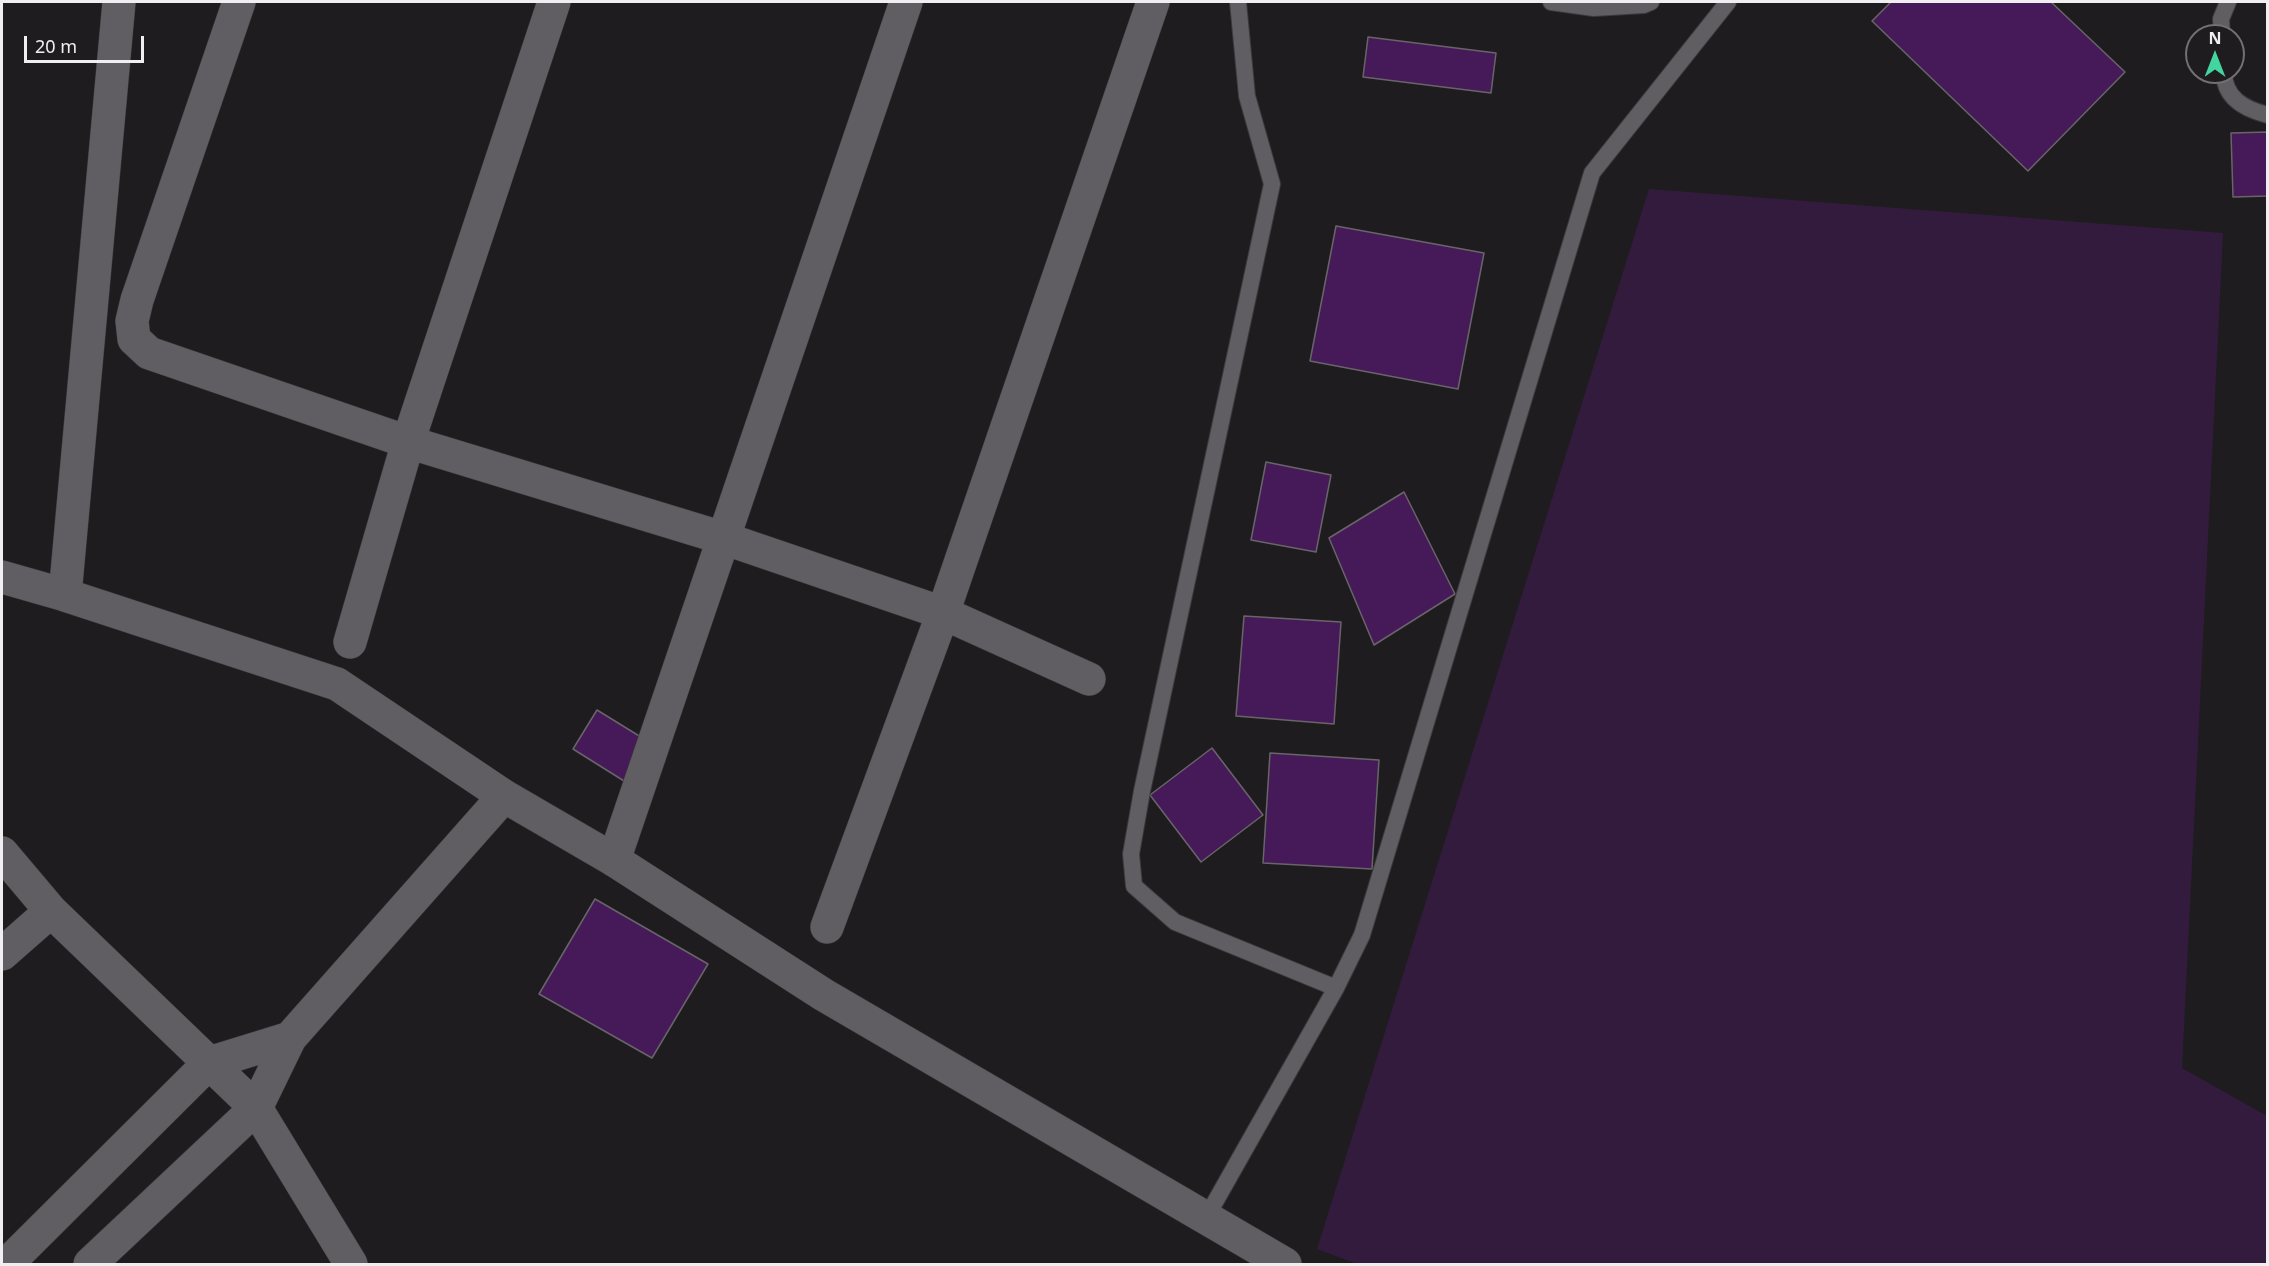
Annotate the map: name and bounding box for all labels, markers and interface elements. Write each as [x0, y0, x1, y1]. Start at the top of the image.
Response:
scale bar [27, 24, 147, 62]
north arrow [2185, 24, 2245, 84]
text: N [2208, 27, 2222, 49]
text: 20 m [35, 34, 77, 58]

